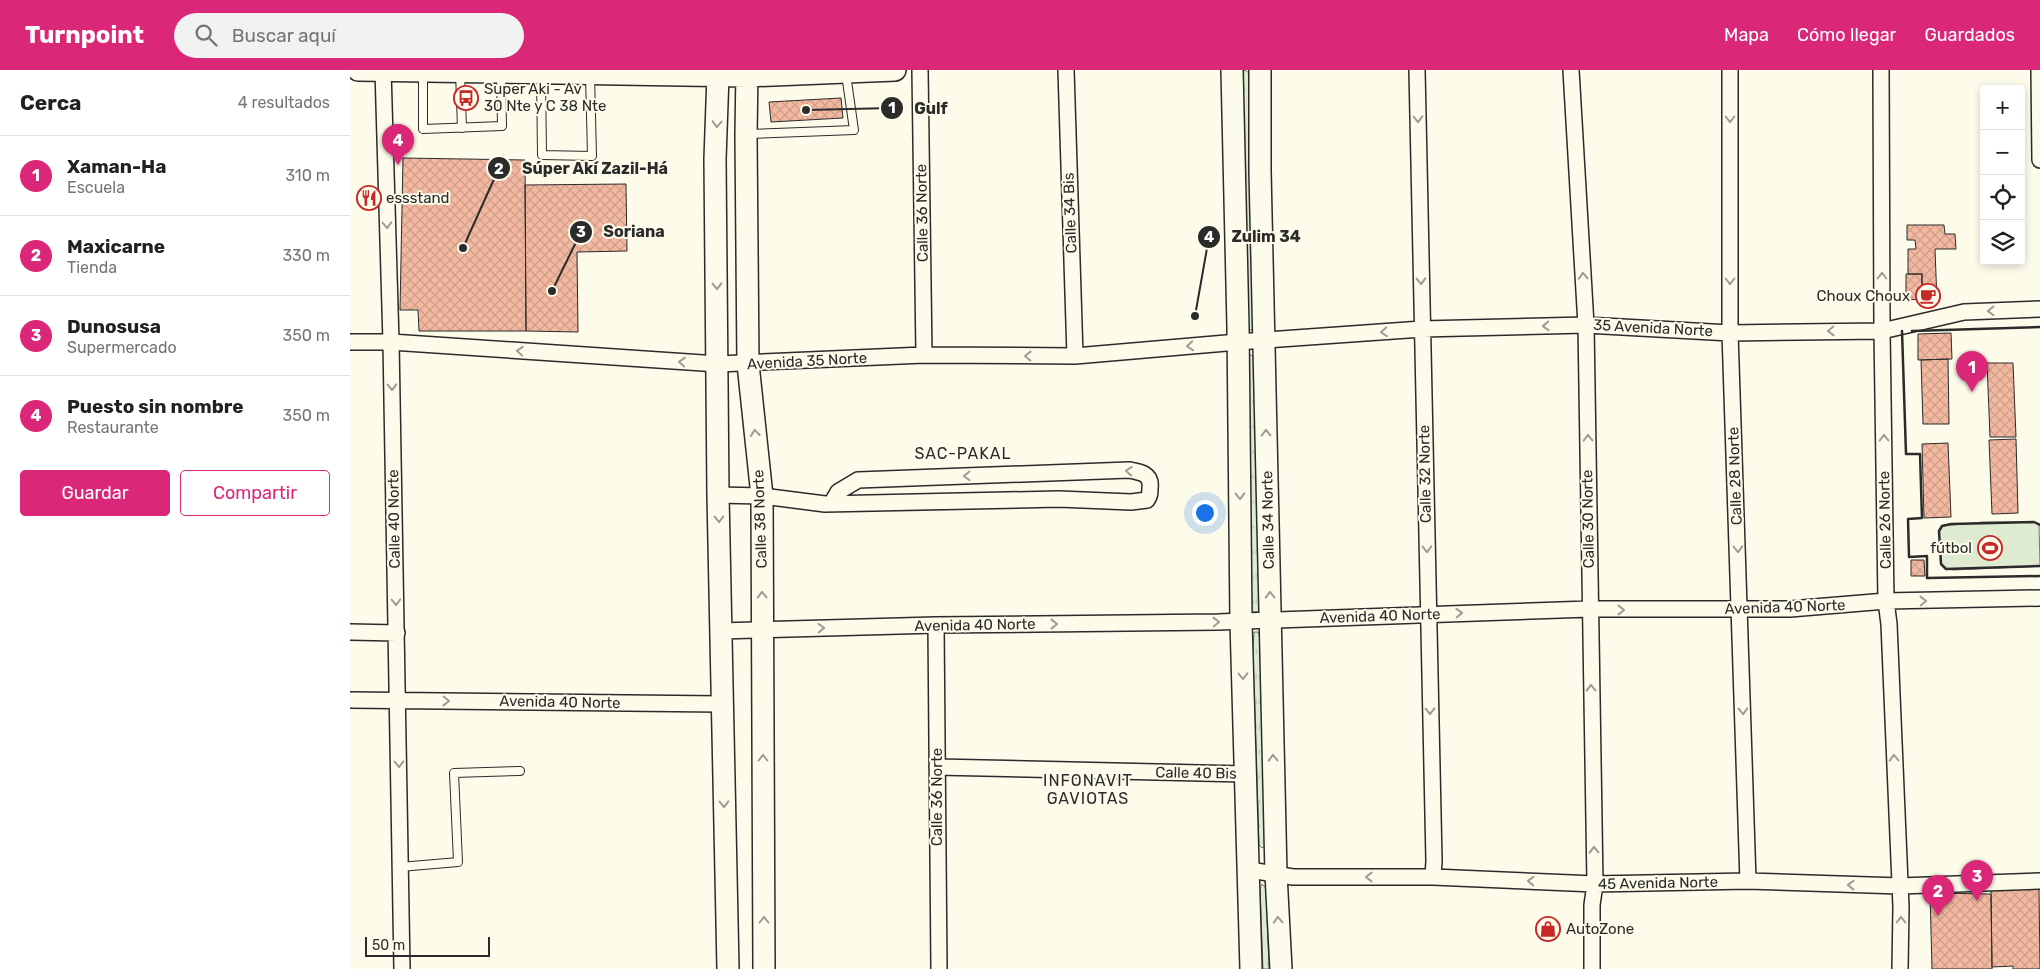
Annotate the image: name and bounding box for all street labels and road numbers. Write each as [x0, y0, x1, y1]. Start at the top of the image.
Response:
street label: Calle 36 Norte [912, 164, 932, 262]
street label: Calle 34 Bis [1060, 172, 1080, 254]
street label: 35 Avenida Norte [1593, 316, 1713, 340]
street label: Avenida 35 Norte [747, 349, 867, 373]
street label: Calle 32 Norte [1415, 425, 1435, 523]
street label: Calle 28 Norte [1724, 426, 1746, 526]
street label: Calle 40 Norte [384, 469, 404, 569]
street label: Calle 38 Norte [749, 469, 771, 569]
street label: Calle 30 Norte [1578, 469, 1598, 569]
street label: Calle 34 Norte [1258, 471, 1278, 569]
street label: Calle 26 Norte [1875, 471, 1895, 569]
street label: Avenida 40 Norte [1724, 596, 1846, 618]
street label: Avenida 40 Norte [1319, 605, 1441, 627]
street label: Avenida 40 Norte [914, 615, 1036, 635]
street label: Avenida 40 Norte [499, 692, 621, 712]
street label: Calle 36 Norte [928, 748, 946, 846]
street label: Calle 40 Bis [1155, 763, 1237, 783]
street label: 45 Avenida Norte [1598, 873, 1718, 893]

